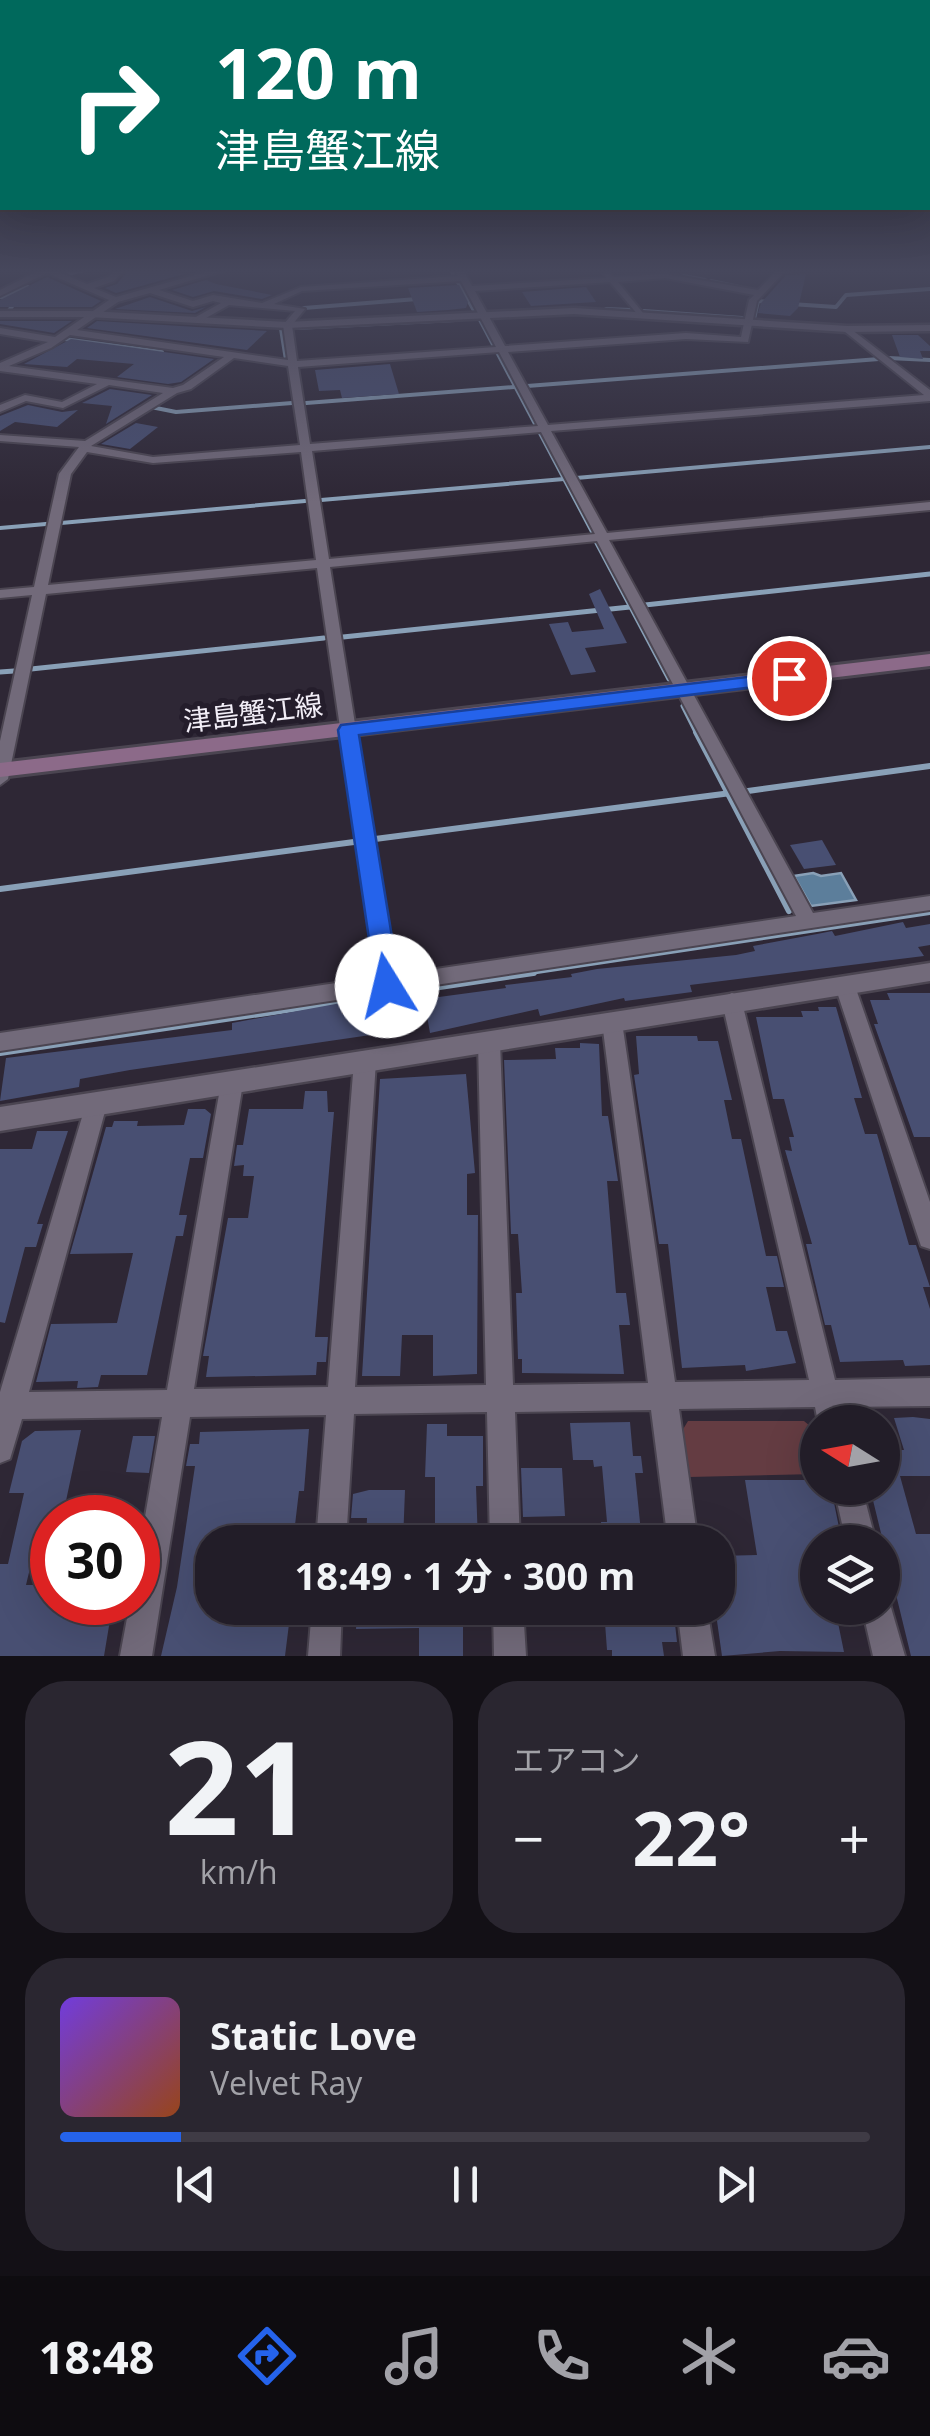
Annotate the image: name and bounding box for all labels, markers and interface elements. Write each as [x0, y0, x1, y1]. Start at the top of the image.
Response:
text: 120 m [215, 24, 422, 120]
icon: right [50, 40, 180, 170]
text: 津島蟹江線 [215, 119, 440, 180]
pin [747, 636, 832, 721]
icon: arrive [762, 651, 817, 706]
street label: 津島蟹江線 [181, 685, 325, 739]
position arrow [335, 934, 439, 1038]
north arrow [800, 1405, 900, 1505]
map controls [800, 1405, 900, 1625]
speed limit sign: 30 [30, 1495, 160, 1625]
button: layers [800, 1525, 900, 1625]
text: 18:49 · 1 分 · 300 m [295, 1549, 635, 1601]
text: 21 [164, 1696, 313, 1873]
text: エアコン [513, 1738, 641, 1781]
text: 22° [632, 1786, 750, 1888]
text: − [513, 1800, 544, 1875]
text: + [839, 1800, 870, 1875]
text: km/h [200, 1850, 278, 1893]
text: Static Love [210, 2009, 417, 2061]
text: Velvet Ray [210, 2061, 362, 2104]
icon: previous [168, 2157, 223, 2212]
icon: pause [438, 2157, 493, 2212]
icon: next [708, 2157, 763, 2212]
icon: directions [232, 2321, 302, 2391]
icon: music [379, 2321, 449, 2391]
icon: phone [527, 2321, 597, 2391]
icon: climate [674, 2321, 744, 2391]
icon: car [821, 2321, 891, 2391]
text: 18:48 [39, 2326, 154, 2387]

